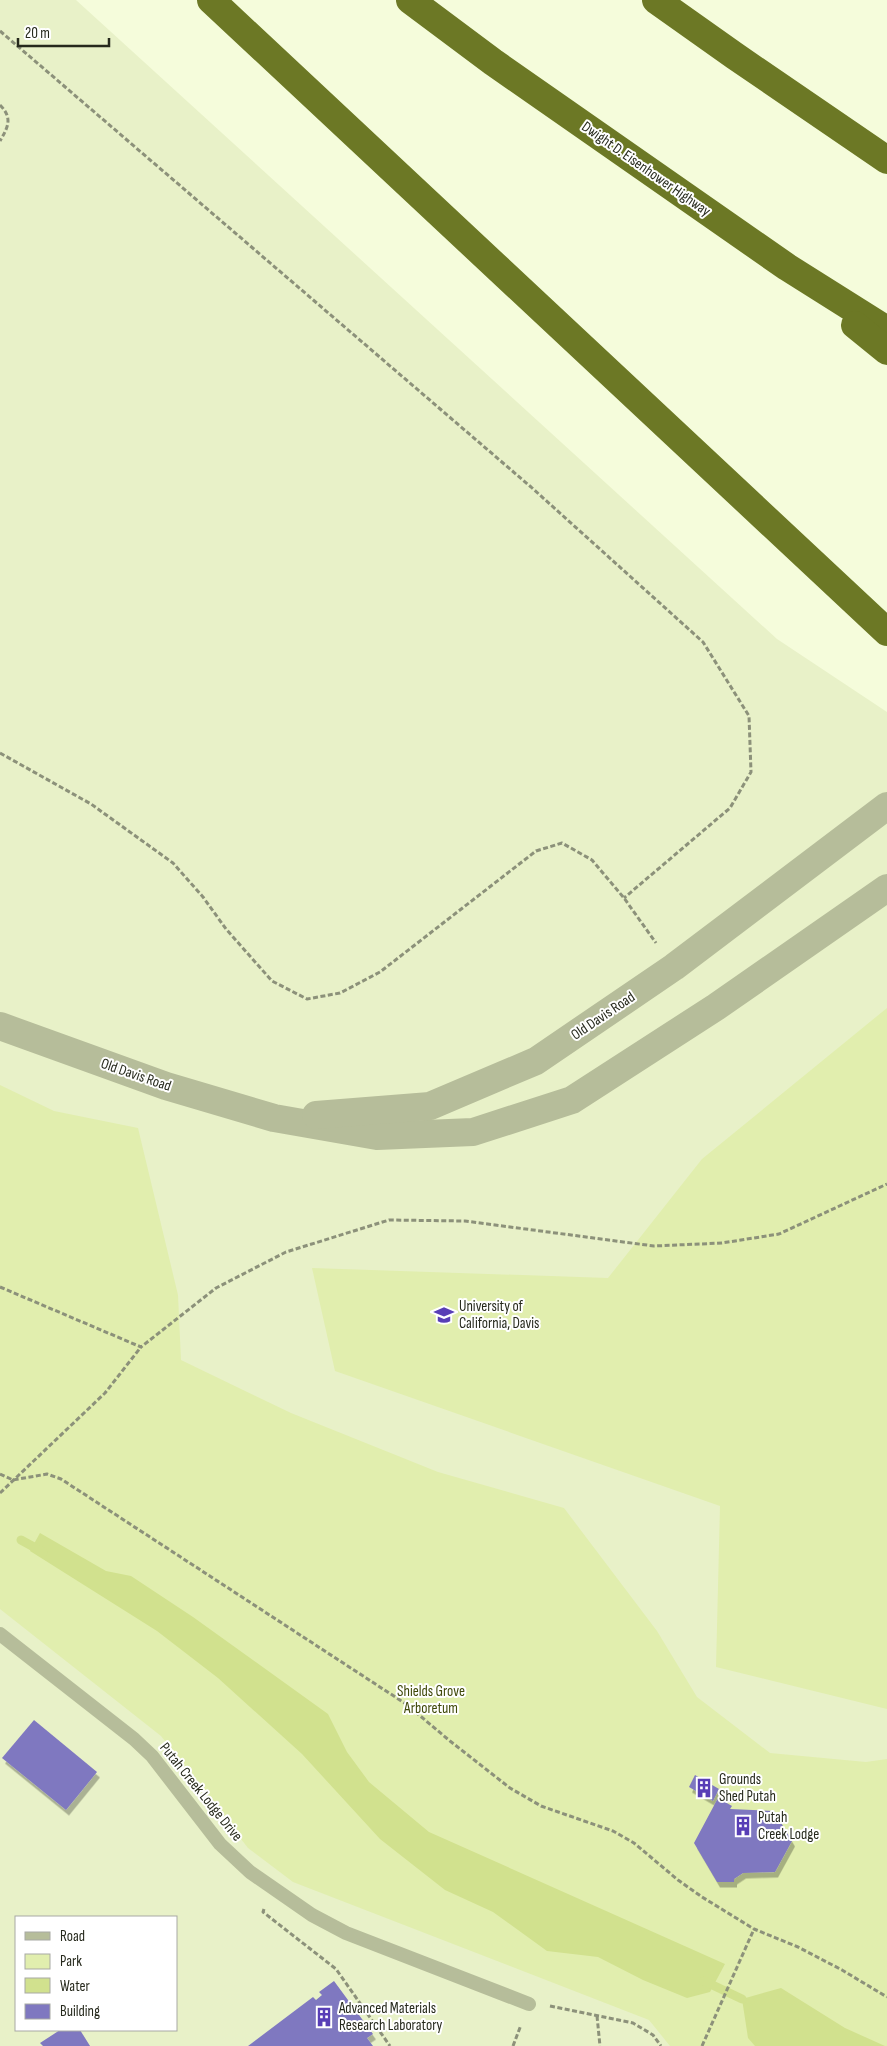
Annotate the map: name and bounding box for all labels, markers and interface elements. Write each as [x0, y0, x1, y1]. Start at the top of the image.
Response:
scale bar [18, 15, 109, 47]
text: 20 m [25, 24, 50, 43]
street label: Dwight D. Eisenhower Highway [578, 117, 714, 221]
street label: Old Davis Road [567, 988, 639, 1044]
street label: Old Davis Road [98, 1054, 174, 1096]
place label: University of California, Davis [459, 1297, 539, 1333]
school or university icon: University of California, Davis [433, 1304, 455, 1326]
park label: Shields Grove Arboretum [397, 1682, 465, 1718]
street label: Putah Creek Lodge Drive [155, 1739, 247, 1845]
place label: Grounds Shed Putah [719, 1770, 776, 1806]
building icon: Grounds Shed Putah [693, 1777, 715, 1799]
place label: Putah Creek Lodge [758, 1808, 819, 1844]
building icon: Putah Creek Lodge [732, 1815, 754, 1837]
legend [15, 1916, 178, 2031]
text: Road [60, 1927, 85, 1946]
text: Park [60, 1952, 82, 1971]
text: Water [60, 1977, 91, 1996]
place label: Advanced Materials Research Laboratory [338, 1999, 443, 2035]
text: Building [60, 2002, 100, 2021]
building icon: Advanced Materials Research Laboratory [313, 2006, 335, 2028]

